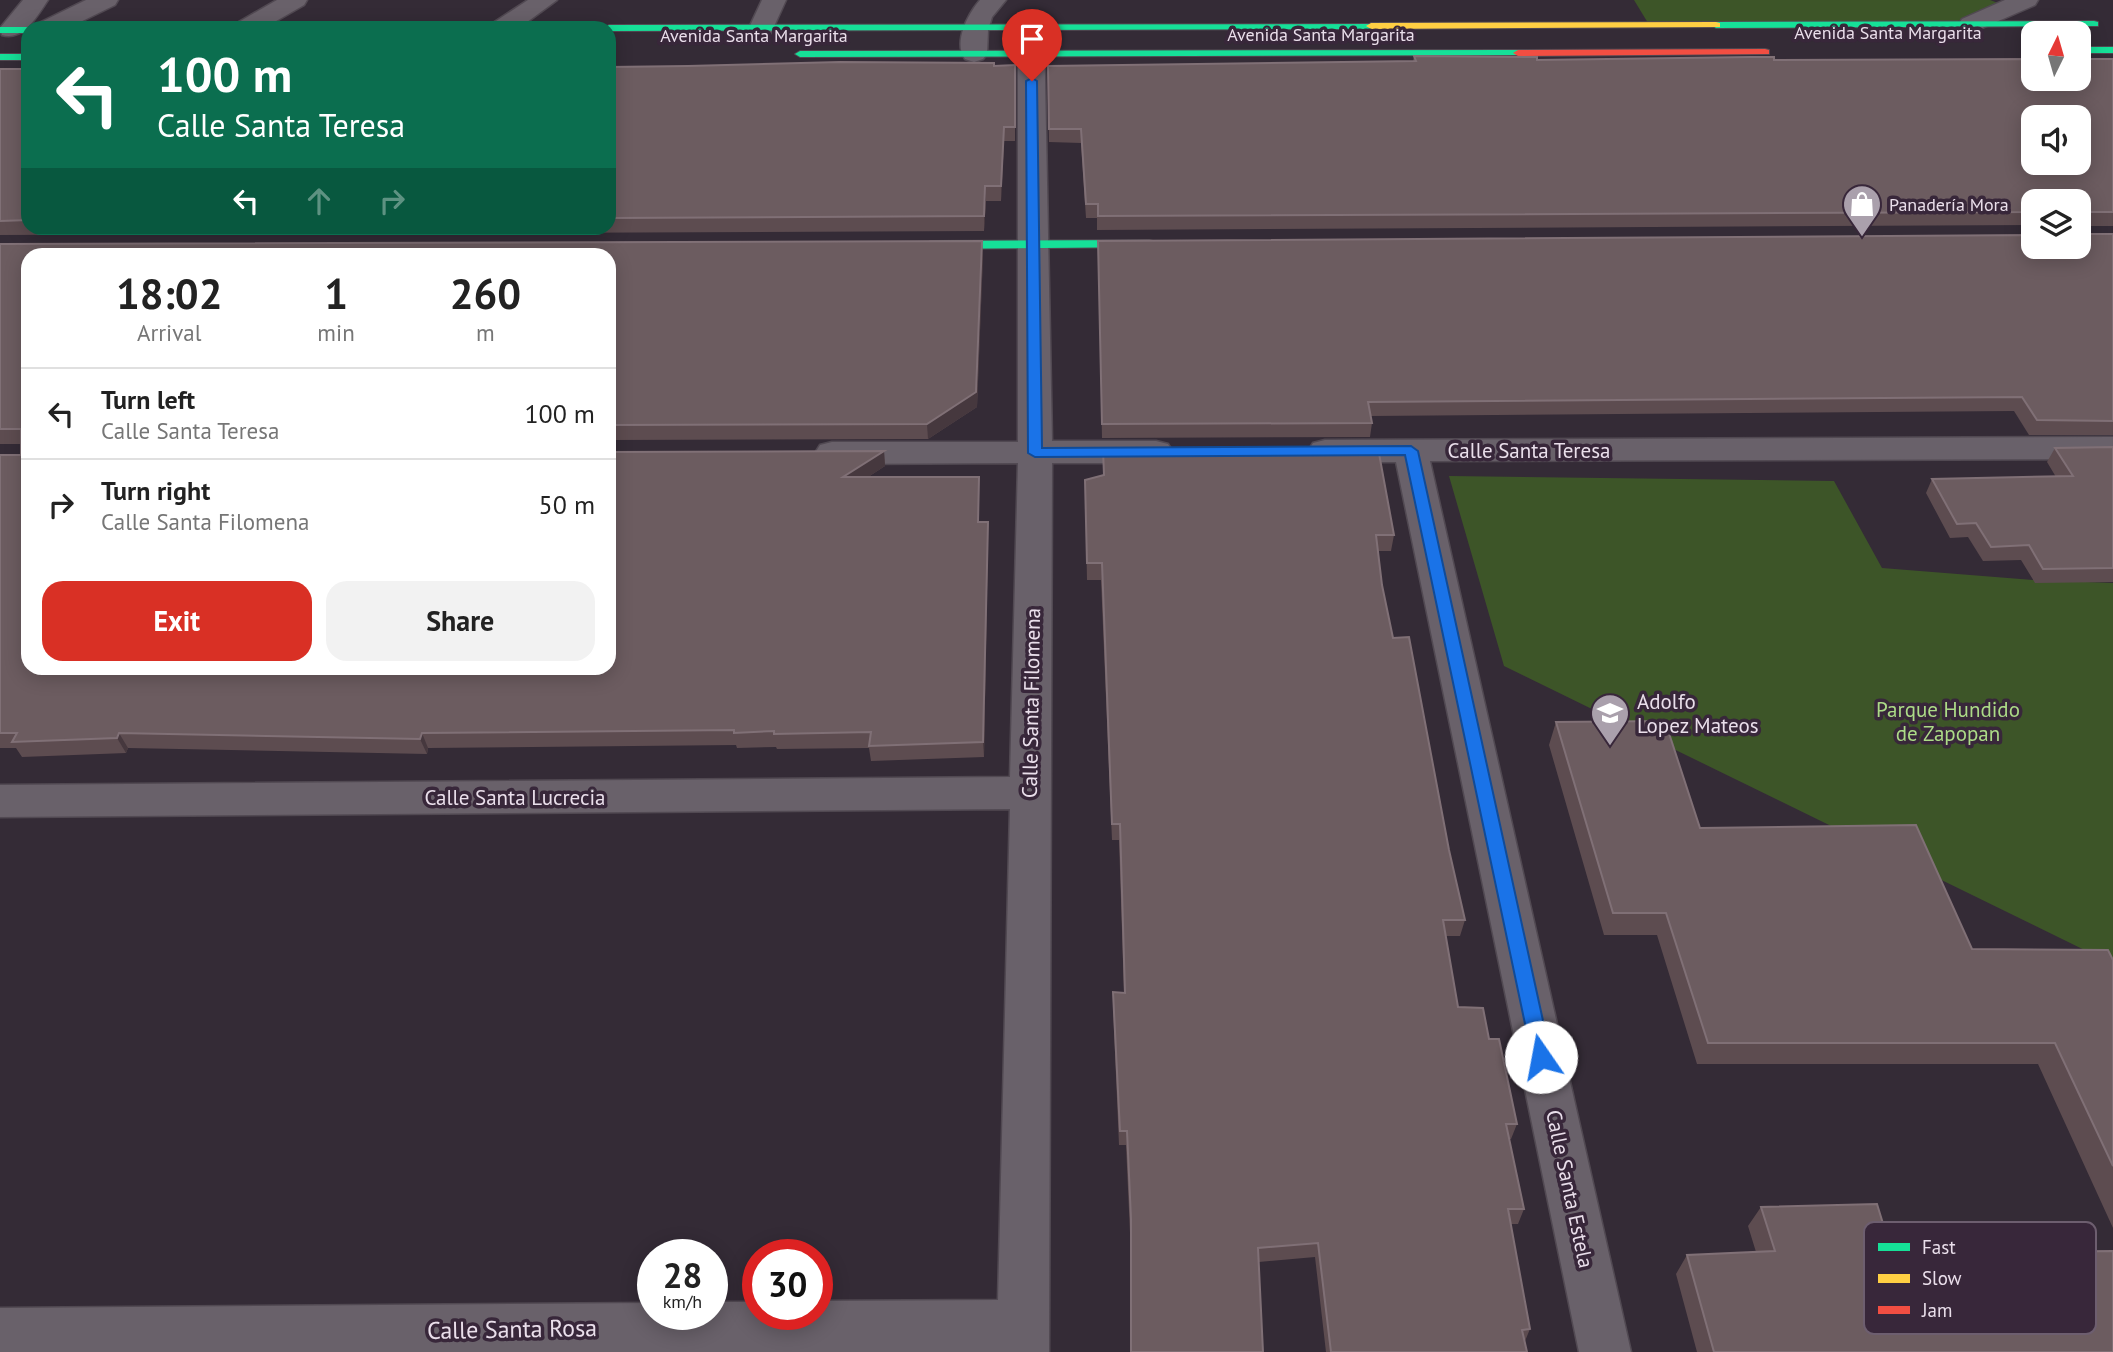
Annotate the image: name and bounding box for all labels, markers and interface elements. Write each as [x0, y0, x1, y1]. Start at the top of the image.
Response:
pin [1002, 9, 1062, 81]
icon: arrive [1013, 20, 1051, 58]
street label: Avenida Santa Margarita [1794, 21, 1982, 44]
north arrow [2021, 21, 2091, 91]
map controls [2021, 21, 2091, 259]
street label: Avenida Santa Margarita [1227, 23, 1415, 46]
street label: Avenida Santa Margarita [660, 24, 848, 47]
text: 100 m [157, 42, 292, 106]
icon: left [42, 49, 133, 140]
text: Calle Santa Teresa [157, 104, 405, 146]
button: sound [2021, 105, 2091, 175]
icon: left [227, 182, 265, 220]
icon: ahead [300, 182, 338, 220]
icon: right [373, 182, 411, 220]
shop icon: Panadería Mora [1841, 183, 1883, 238]
button: layers [2021, 189, 2091, 259]
place label: Panadería Mora [1889, 193, 2009, 216]
text: 18:02 [116, 266, 222, 321]
text: 1 [324, 266, 348, 321]
text: 260 [450, 266, 521, 321]
text: Arrival [137, 318, 201, 347]
text: min [317, 318, 355, 347]
text: m [476, 318, 495, 347]
text: Turn left [101, 383, 195, 416]
icon: left [42, 395, 80, 433]
text: 100 m [524, 397, 595, 430]
text: Calle Santa Teresa [101, 416, 279, 445]
street label: Calle Santa Teresa [1448, 437, 1610, 464]
text: Turn right [101, 474, 210, 507]
icon: right [42, 486, 80, 524]
text: 50 m [539, 488, 595, 521]
text: Calle Santa Filomena [101, 507, 309, 536]
button: Exit [42, 581, 312, 661]
button: Share [326, 581, 595, 661]
street label: Calle Santa Filomena [1016, 608, 1046, 798]
place label: Adolfo Lopez Mateos [1637, 688, 1759, 739]
school or university icon: Adolfo Lopez Mateos [1589, 692, 1631, 747]
park label: Parque Hundido de Zapopan [1876, 696, 2020, 747]
street label: Calle Santa Lucrecia [424, 784, 606, 811]
position arrow [1504, 1020, 1578, 1094]
street label: Calle Santa Estela [1540, 1107, 1600, 1271]
legend [1864, 1222, 2096, 1334]
text: Fast [1922, 1235, 1956, 1259]
speed limit sign: 30 [742, 1239, 833, 1330]
text: 28 [663, 1252, 702, 1298]
text: Slow [1922, 1266, 1962, 1290]
text: km/h [663, 1290, 702, 1313]
text: Jam [1921, 1298, 1952, 1322]
street label: Calle Santa Rosa [427, 1312, 597, 1346]

